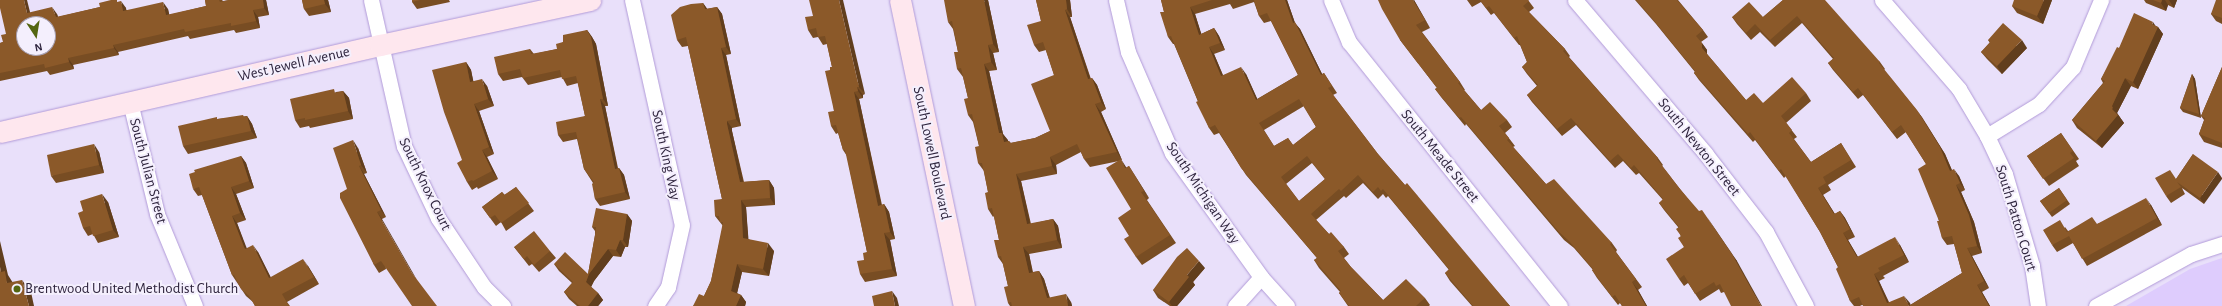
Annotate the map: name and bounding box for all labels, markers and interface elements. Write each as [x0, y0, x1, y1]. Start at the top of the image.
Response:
north arrow [16, 16, 56, 56]
text: N [34, 41, 43, 53]
street label: West Jewell Avenue [236, 42, 352, 86]
street label: South Lowell Boulevard [909, 85, 955, 221]
street label: South Newton Street [1654, 94, 1744, 200]
street label: South Meade Street [1397, 106, 1483, 206]
street label: South King Way [648, 108, 684, 202]
street label: South Julian Street [125, 116, 171, 226]
street label: South Knox Court [395, 135, 455, 233]
street label: South Michigan Way [1162, 138, 1244, 248]
street label: South Patton Court [1991, 163, 2041, 273]
place label: Brentwood United Methodist Church [25, 280, 238, 298]
marker: Brentwood United Methodist Church [12, 284, 22, 294]

